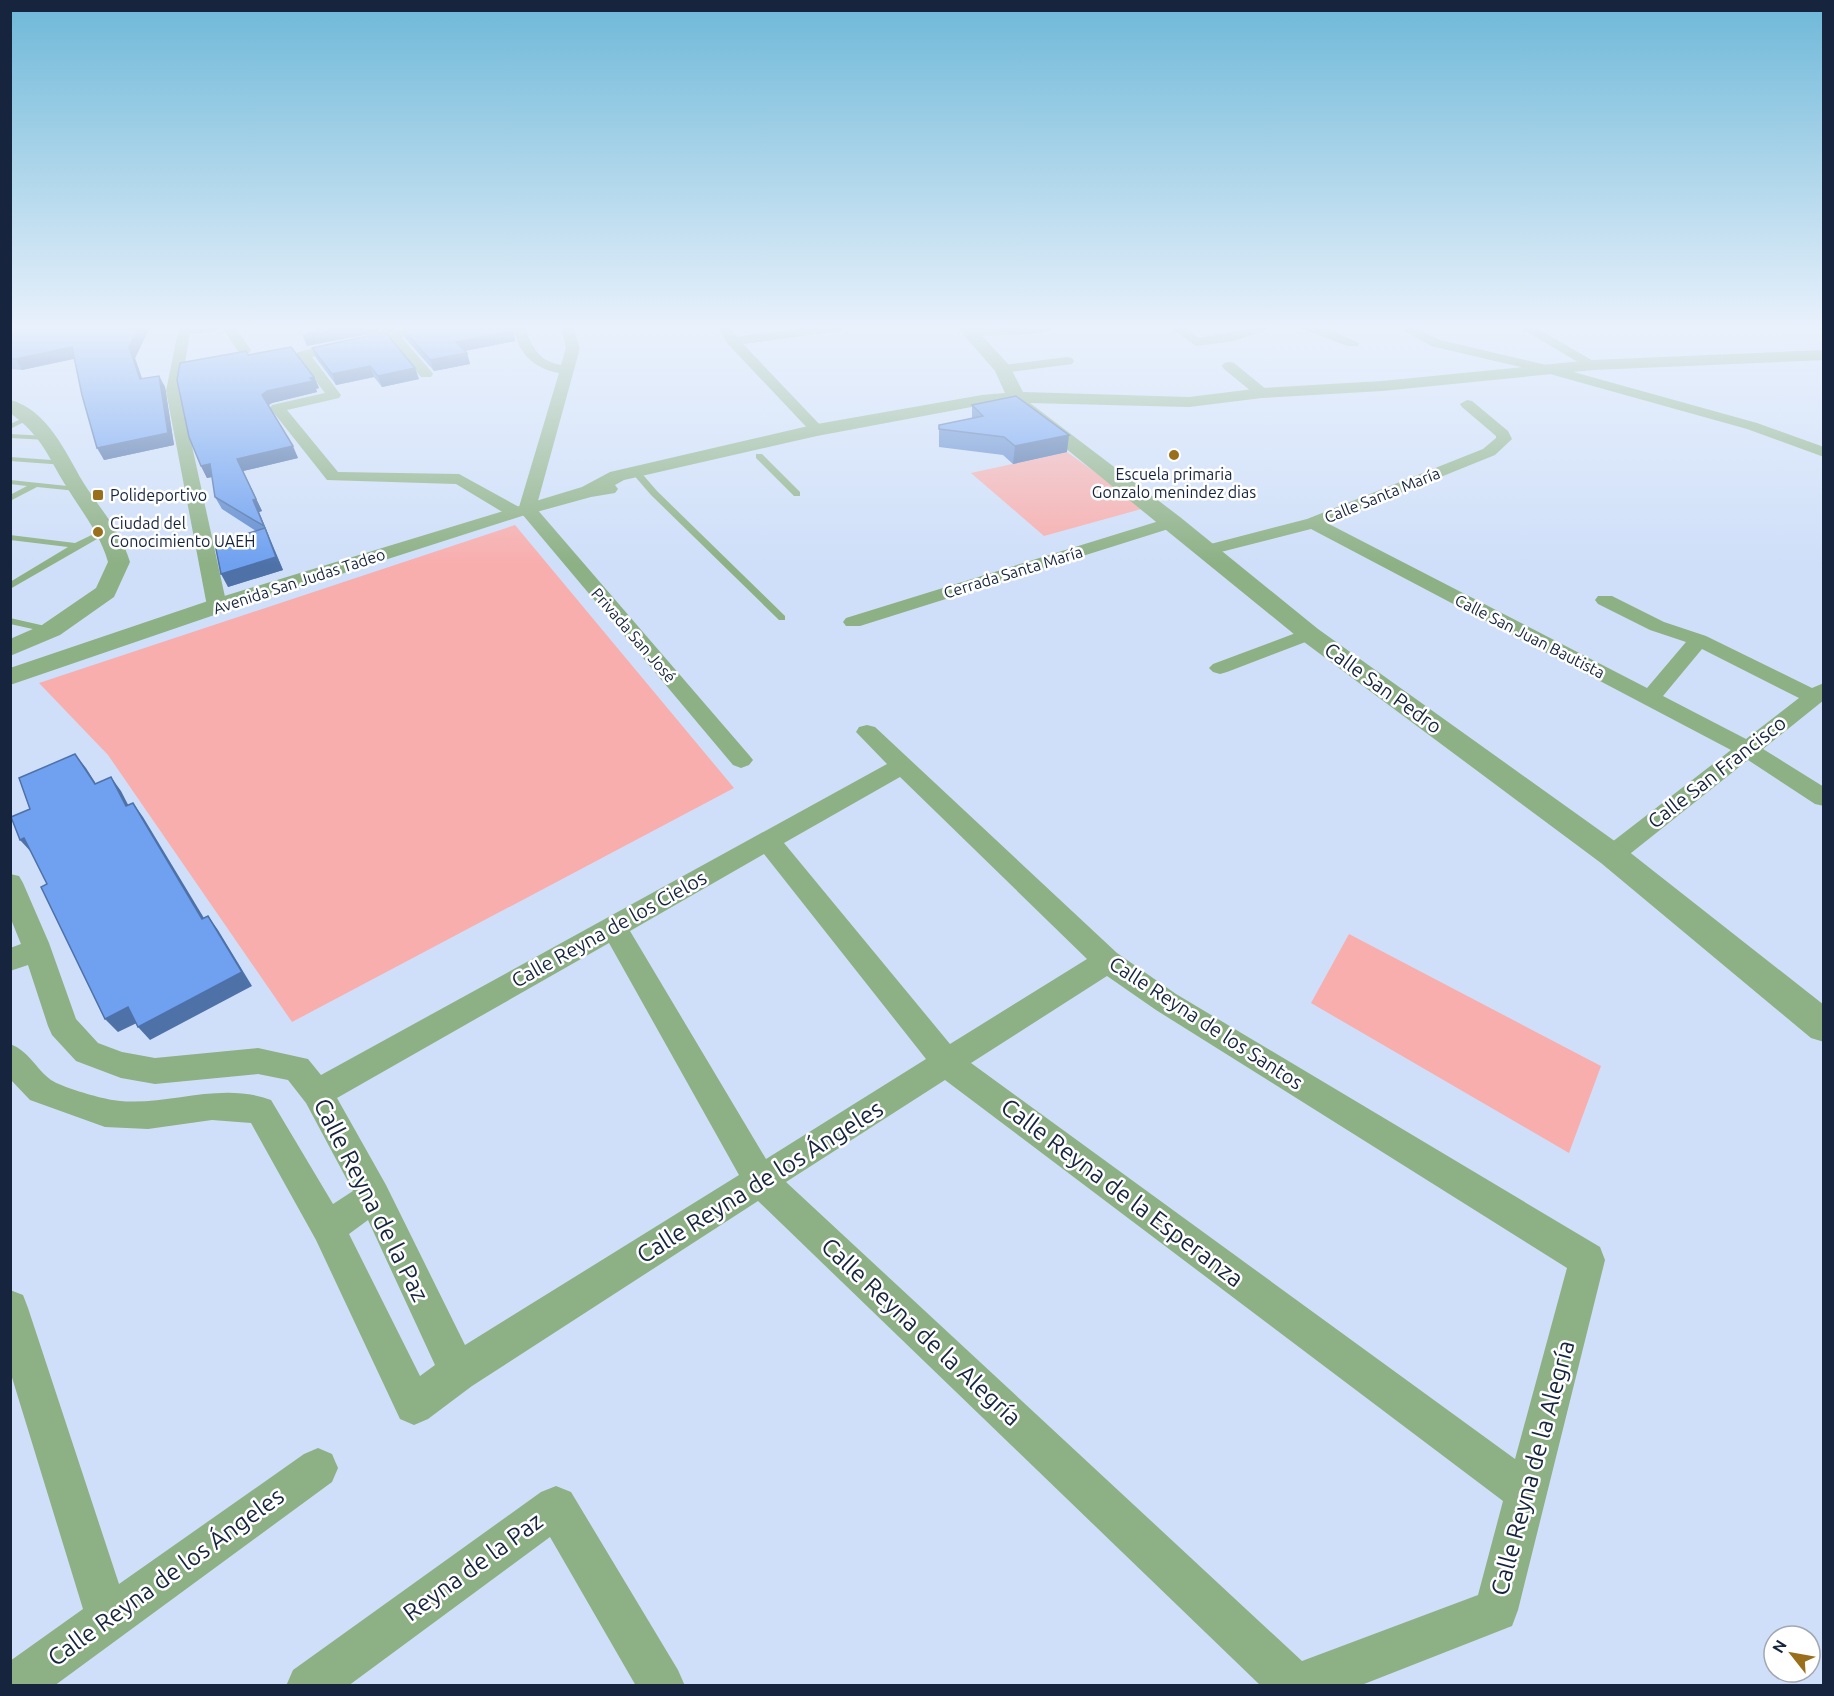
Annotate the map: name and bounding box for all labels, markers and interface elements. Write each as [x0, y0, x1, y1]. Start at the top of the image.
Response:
marker: Escuela primaria Gonzalo menindez dias [1167, 448, 1181, 462]
street label: Calle Santa María [1322, 464, 1442, 526]
place label: Escuela primaria Gonzalo menindez dias [1092, 465, 1256, 501]
place label: Polideportivo [110, 486, 207, 504]
marker: Polideportivo [91, 488, 105, 502]
place label: Ciudad del Conocimiento UAEH [110, 514, 255, 550]
marker: Ciudad del Conocimiento UAEH [91, 525, 105, 539]
street label: Cerrada Santa María [941, 542, 1085, 602]
street label: Avenida San Judas Tadeo [211, 545, 387, 617]
street label: Privada San José [588, 584, 680, 686]
street label: Calle San Juan Bautista [1452, 590, 1608, 682]
street label: Calle San Pedro [1320, 637, 1446, 738]
street label: Calle San Francisco [1643, 711, 1790, 833]
street label: Calle Reyna de los Cielos [507, 865, 710, 992]
street label: Calle Reyna de los Santos [1105, 951, 1307, 1094]
street label: Calle Reyna de la Esperanza [996, 1093, 1249, 1293]
street label: Calle Reyna de la Paz [309, 1094, 434, 1306]
street label: Calle Reyna de los Ángeles [631, 1094, 888, 1269]
street label: Calle Reyna de la Alegría [816, 1232, 1027, 1431]
street label: Calle Reyna de la Alegría [1485, 1337, 1580, 1598]
street label: Calle Reyna de los Ángeles [42, 1481, 289, 1671]
street label: Reyna de la Paz [398, 1507, 548, 1626]
north arrow [1762, 1624, 1822, 1684]
text: N [1768, 1637, 1790, 1656]

